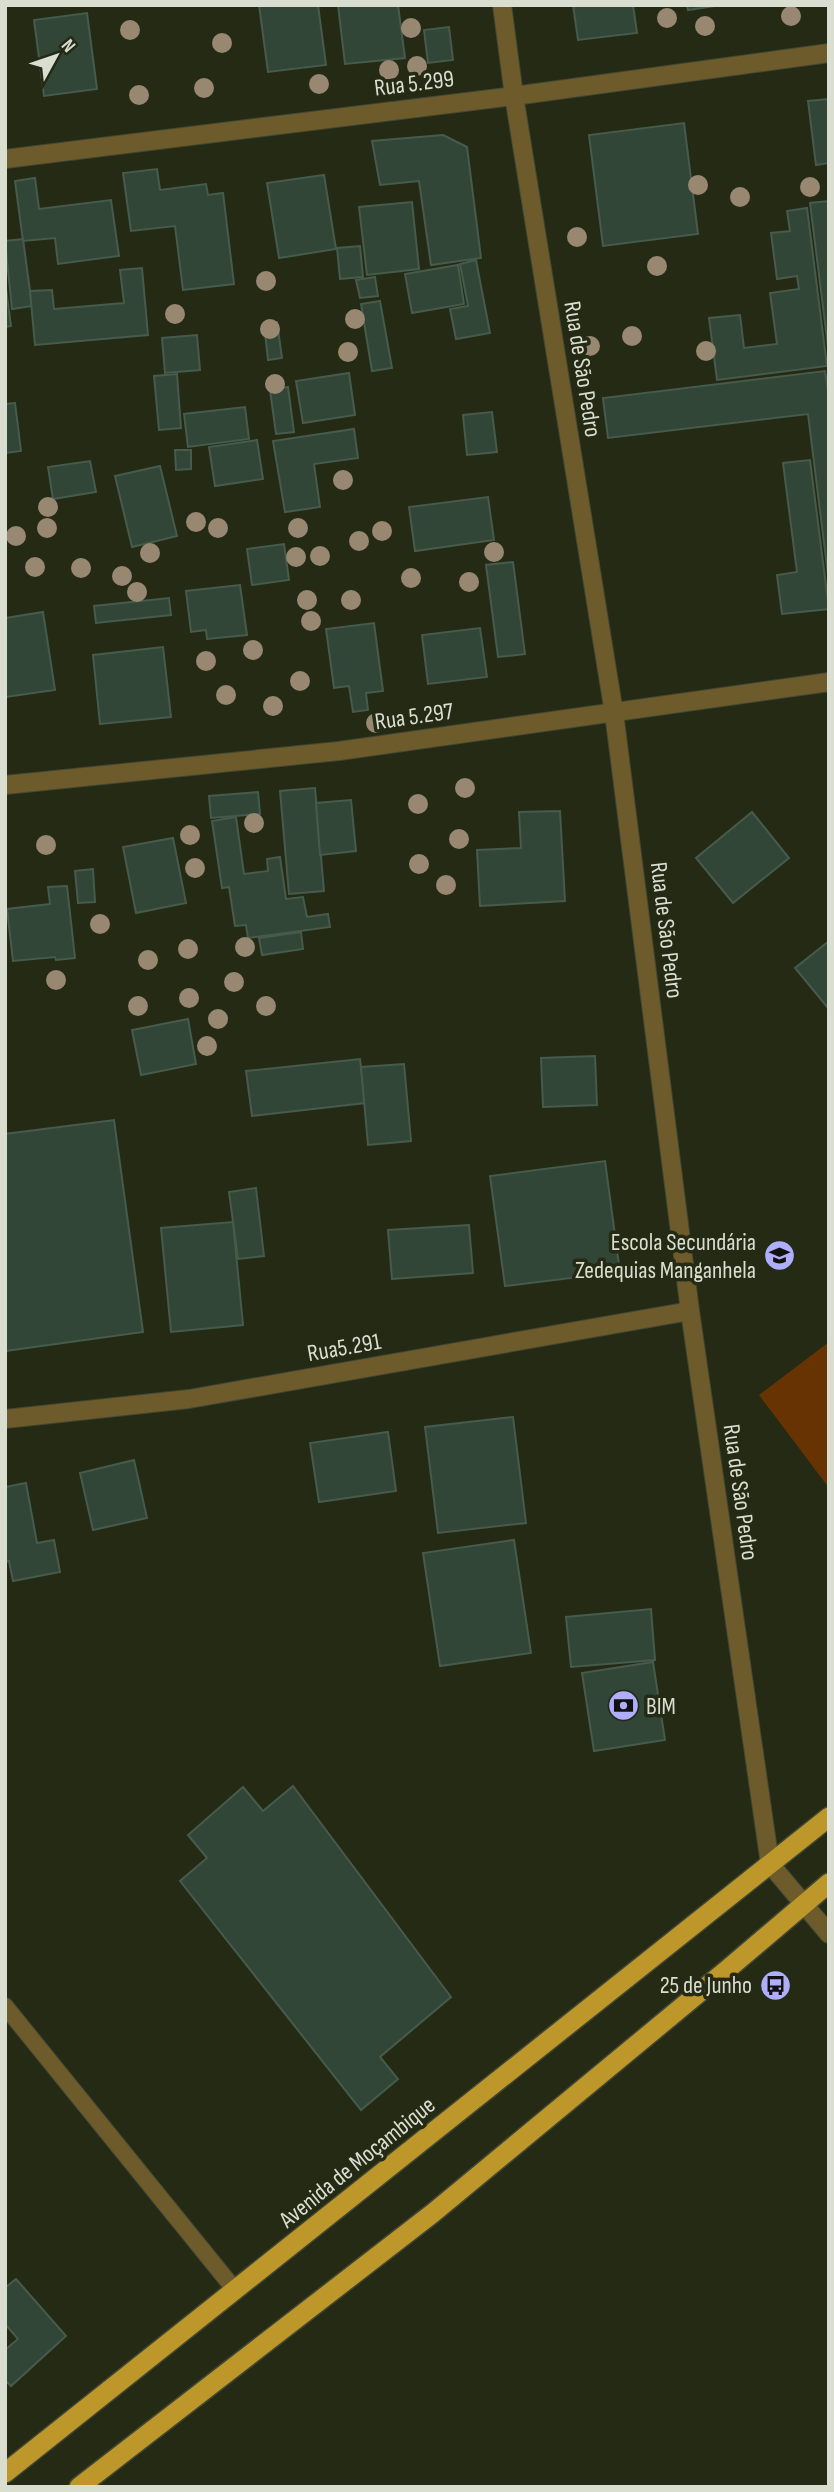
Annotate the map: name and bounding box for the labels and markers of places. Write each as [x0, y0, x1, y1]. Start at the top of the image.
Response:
place label: Escola Secundária Zedequias Manganhela [575, 1228, 756, 1285]
school or university icon: Escola Secundária Zedequias Manganhela [762, 1239, 796, 1273]
bank icon: BIM [606, 1689, 640, 1723]
place label: BIM [646, 1692, 676, 1721]
bus stop icon: 25 de Junho [758, 1968, 792, 2002]
place label: 25 de Junho [660, 1971, 752, 2000]

